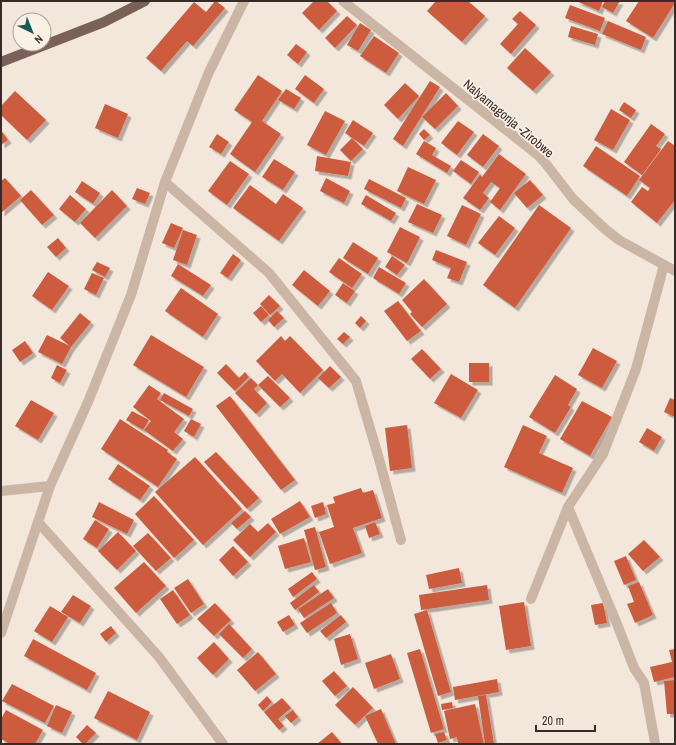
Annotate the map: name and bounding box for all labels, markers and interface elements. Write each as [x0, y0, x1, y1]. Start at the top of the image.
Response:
north arrow [12, 12, 52, 52]
text: N [32, 32, 46, 47]
street label: Nalyamagonja -Zirobwe [460, 76, 558, 161]
scale bar [536, 707, 595, 733]
text: 20 m [542, 713, 564, 729]

